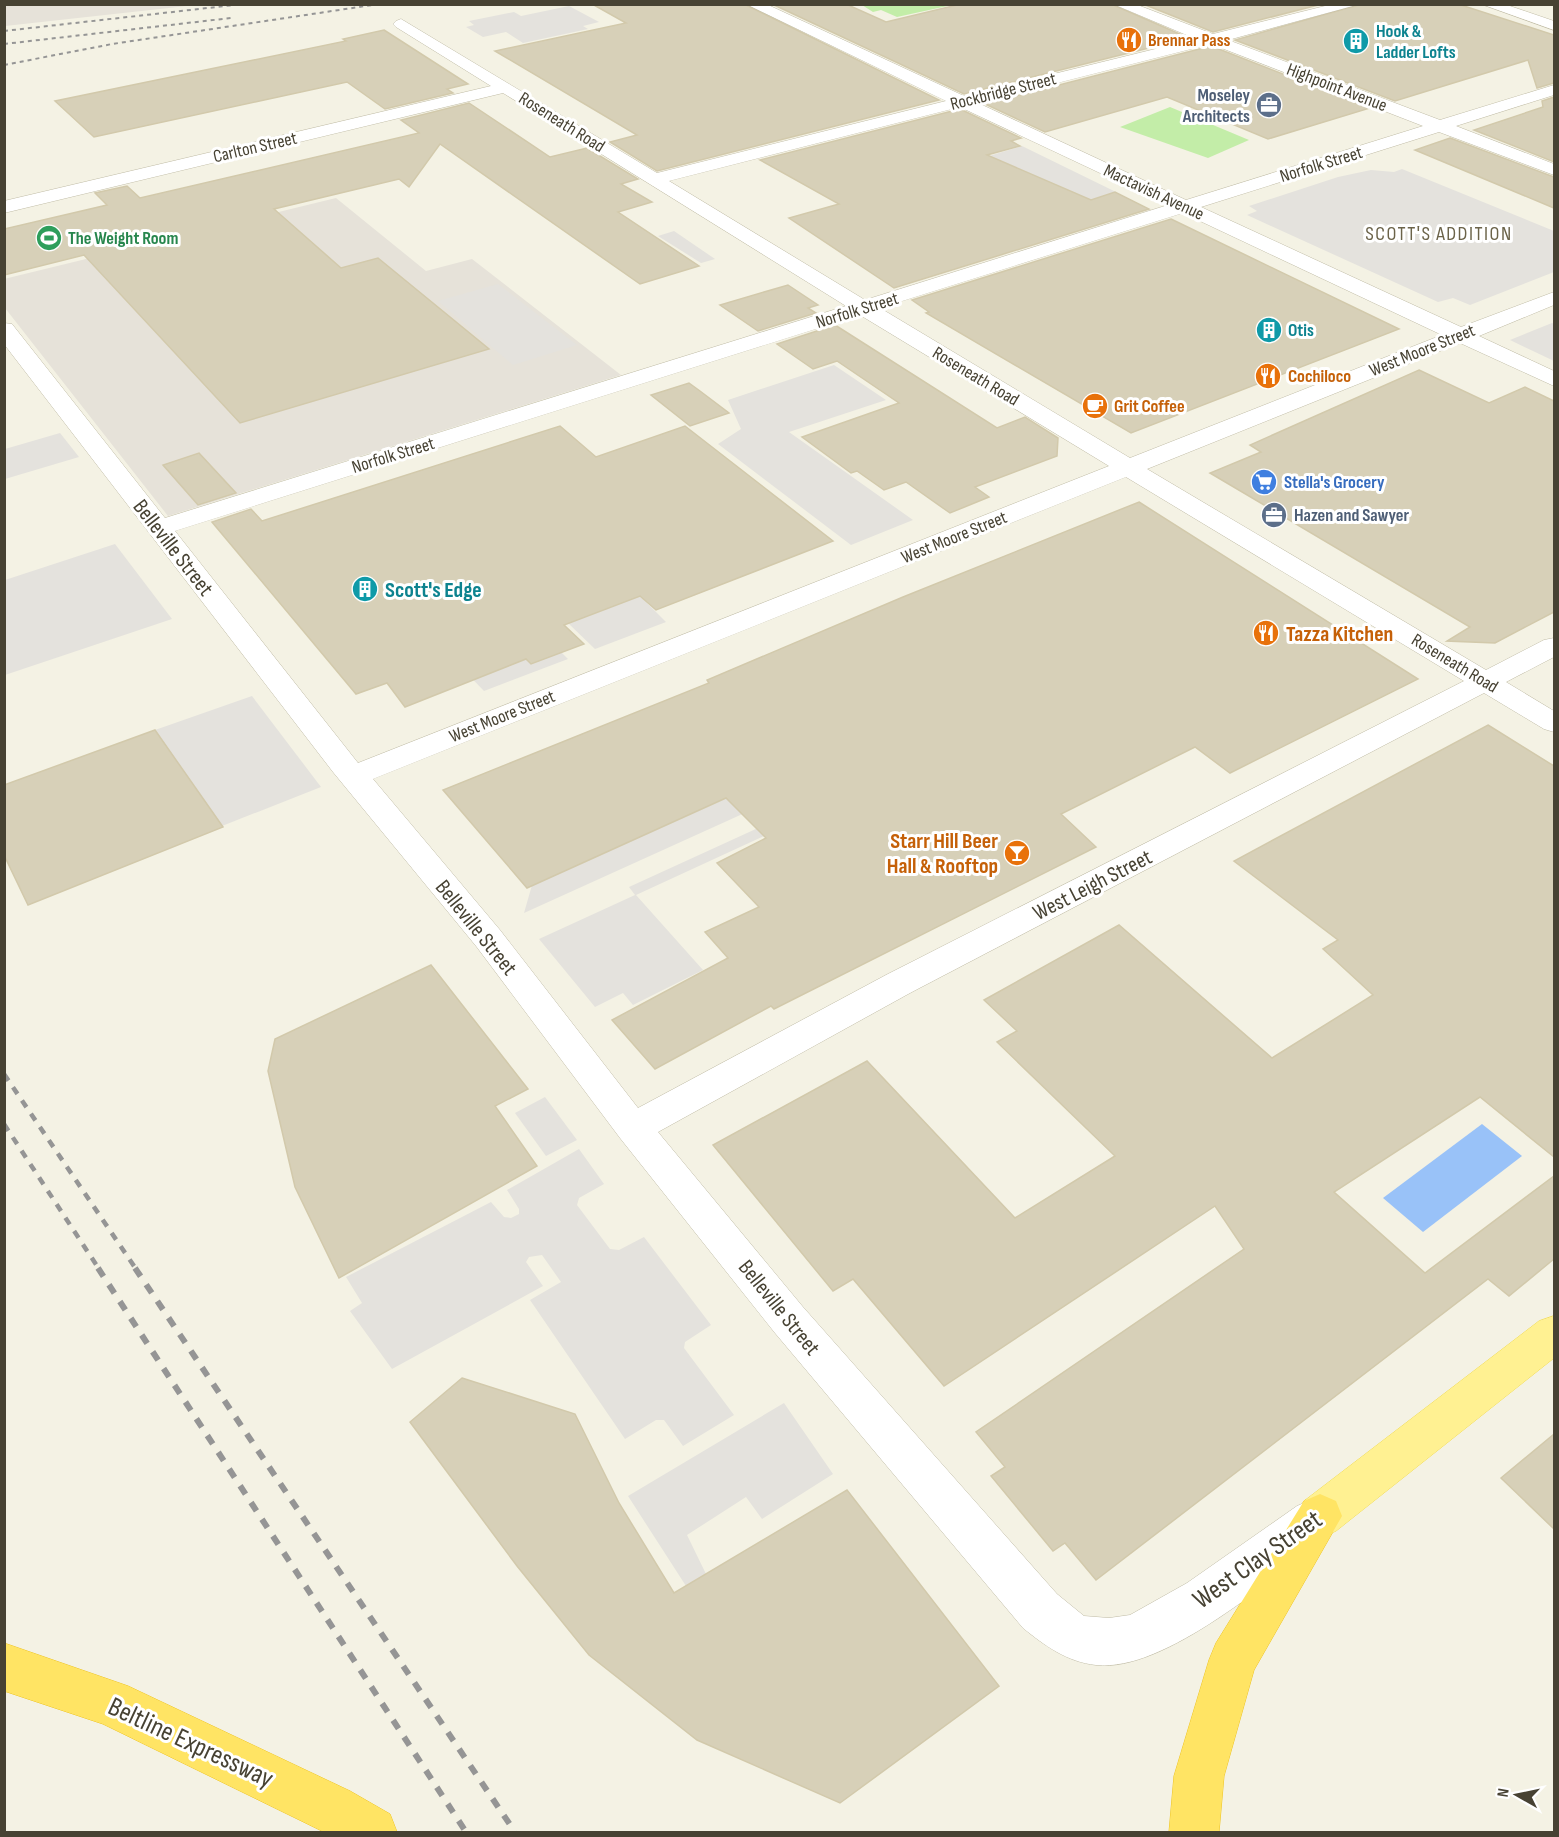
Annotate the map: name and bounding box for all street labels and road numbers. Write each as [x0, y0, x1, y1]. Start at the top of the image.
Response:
street label: Highpoint Avenue [1284, 59, 1390, 116]
street label: Rockbridge Street [948, 68, 1059, 115]
street label: Roseneath Road [515, 88, 609, 157]
street label: Carlton Street [211, 128, 299, 167]
street label: Norfolk Street [1277, 142, 1366, 187]
street label: Mactavish Avenue [1100, 160, 1207, 225]
street label: Norfolk Street [813, 288, 902, 333]
street label: West Moore Street [1366, 320, 1479, 381]
street label: Roseneath Road [929, 342, 1023, 410]
street label: Norfolk Street [349, 433, 438, 478]
street label: Belleville Street [127, 494, 219, 602]
street label: West Moore Street [898, 507, 1011, 568]
street label: Roseneath Road [1408, 629, 1502, 697]
street label: West Moore Street [446, 686, 559, 747]
street label: West Leigh Street [1029, 844, 1157, 927]
street label: Belleville Street [429, 875, 523, 981]
street label: Belleville Street [732, 1255, 826, 1361]
street label: West Clay Street [1187, 1504, 1328, 1616]
street label: Beltline Expressway [103, 1691, 278, 1795]

